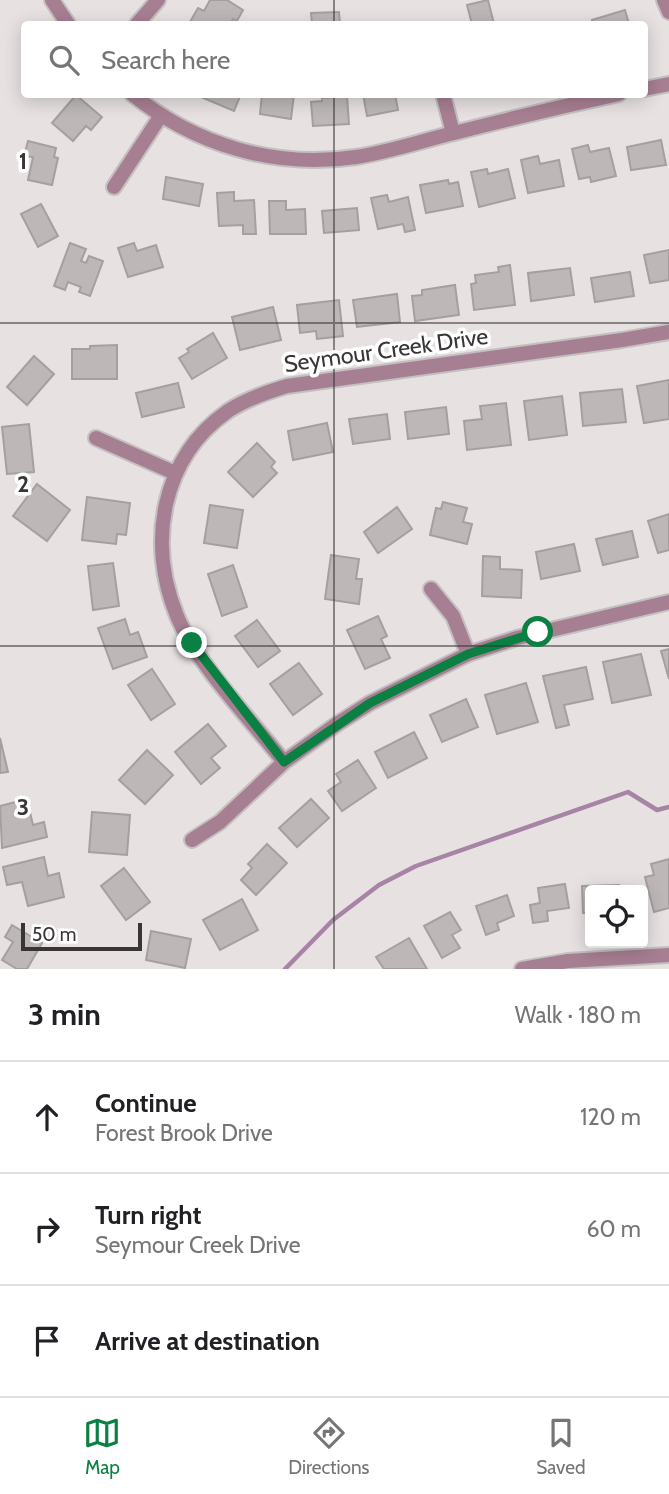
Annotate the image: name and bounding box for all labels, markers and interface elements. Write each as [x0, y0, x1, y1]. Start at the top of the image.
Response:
search box [21, 21, 648, 98]
icon: search [45, 41, 83, 79]
text: Search here [101, 44, 230, 76]
text: 1 [19, 147, 27, 175]
street label: Seymour Creek Drive [282, 322, 490, 378]
text: 2 [17, 470, 29, 498]
route start [522, 616, 553, 647]
route end [176, 627, 207, 658]
text: 3 [17, 793, 29, 821]
map controls [585, 885, 648, 948]
button: locate [585, 885, 648, 948]
scale bar [21, 920, 142, 952]
text: 50 m [32, 923, 76, 946]
text: 3 min [28, 996, 101, 1033]
text: Walk · 180 m [515, 1001, 641, 1029]
text: Continue [95, 1087, 197, 1119]
icon: ahead [28, 1098, 66, 1136]
text: 120 m [580, 1103, 641, 1131]
text: Forest Brook Drive [95, 1119, 273, 1147]
text: Turn right [95, 1199, 201, 1231]
icon: right [28, 1210, 66, 1248]
text: 60 m [587, 1215, 641, 1243]
text: Seymour Creek Drive [95, 1231, 301, 1259]
icon: arrive [28, 1322, 66, 1360]
text: Arrive at destination [95, 1325, 320, 1357]
tab: Map [83, 1414, 121, 1479]
tab: Directions [288, 1414, 369, 1479]
tab: Saved [536, 1414, 586, 1479]

